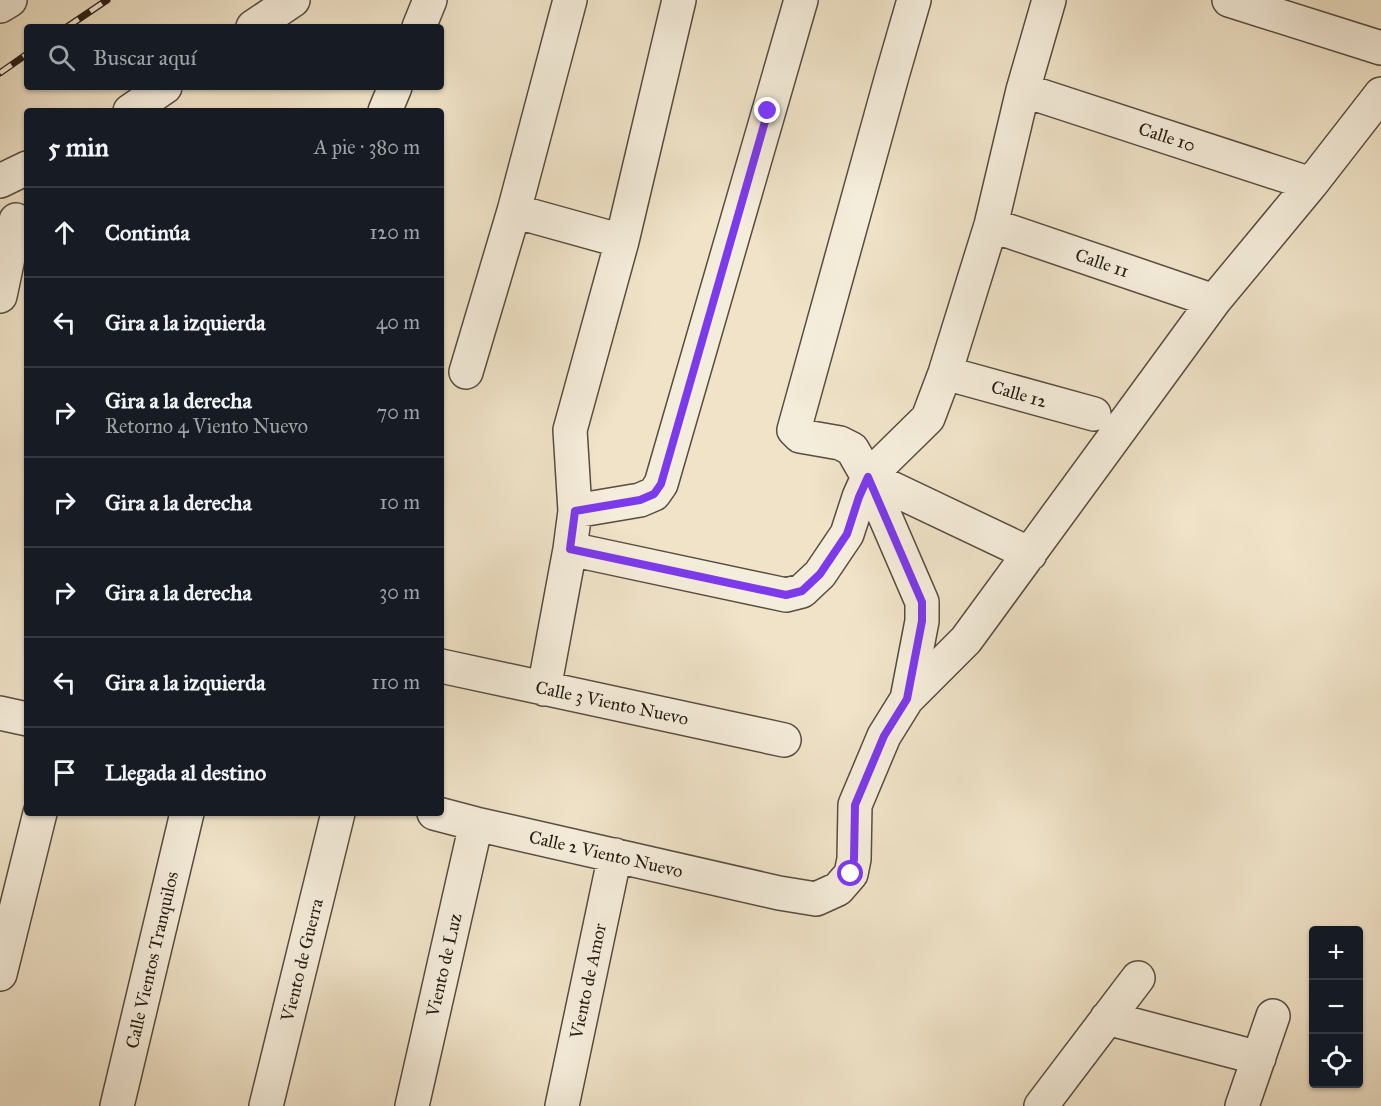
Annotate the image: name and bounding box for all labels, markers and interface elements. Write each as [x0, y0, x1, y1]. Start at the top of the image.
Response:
search box [24, 24, 444, 90]
icon: search [45, 41, 78, 74]
text: Buscar aquí [93, 44, 196, 71]
route end [754, 97, 780, 123]
street label: Calle 10 [1136, 118, 1198, 156]
text: 5 min [48, 131, 109, 163]
text: A pie · 380 m [314, 135, 420, 159]
icon: ahead [48, 216, 81, 249]
text: Continúa [105, 219, 190, 246]
text: 120 m [369, 220, 420, 244]
street label: Calle 11 [1072, 244, 1132, 282]
icon: left [48, 306, 81, 339]
text: Gira a la izquierda [105, 309, 266, 336]
text: 40 m [376, 310, 420, 334]
street label: Calle 12 [989, 376, 1049, 412]
text: Gira a la derecha [105, 387, 252, 414]
icon: right [48, 396, 81, 429]
text: 70 m [377, 400, 420, 424]
text: Retorno 4 Viento Nuevo [105, 414, 308, 438]
icon: right [48, 486, 81, 519]
text: Gira a la derecha [105, 489, 252, 516]
text: 10 m [379, 490, 420, 514]
icon: right [48, 576, 81, 609]
text: Gira a la derecha [105, 579, 252, 606]
text: 30 m [379, 580, 420, 604]
icon: left [48, 666, 81, 699]
text: Gira a la izquierda [105, 669, 266, 696]
text: 110 m [372, 670, 420, 694]
street label: Calle 3 Viento Nuevo [534, 676, 690, 730]
icon: arrive [48, 756, 81, 789]
text: Llegada al destino [105, 759, 266, 786]
street label: Calle 2 Viento Nuevo [527, 826, 685, 882]
route start [837, 860, 863, 886]
street label: Calle Vientos Tranquilos [121, 869, 184, 1051]
street label: Viento de Guerra [276, 896, 328, 1025]
street label: Viento de Luz [421, 911, 467, 1020]
street label: Viento de Amor [565, 921, 611, 1042]
map controls [1309, 926, 1363, 1088]
button: + [1309, 926, 1363, 980]
button: − [1309, 980, 1363, 1034]
button: locate [1309, 1034, 1363, 1088]

